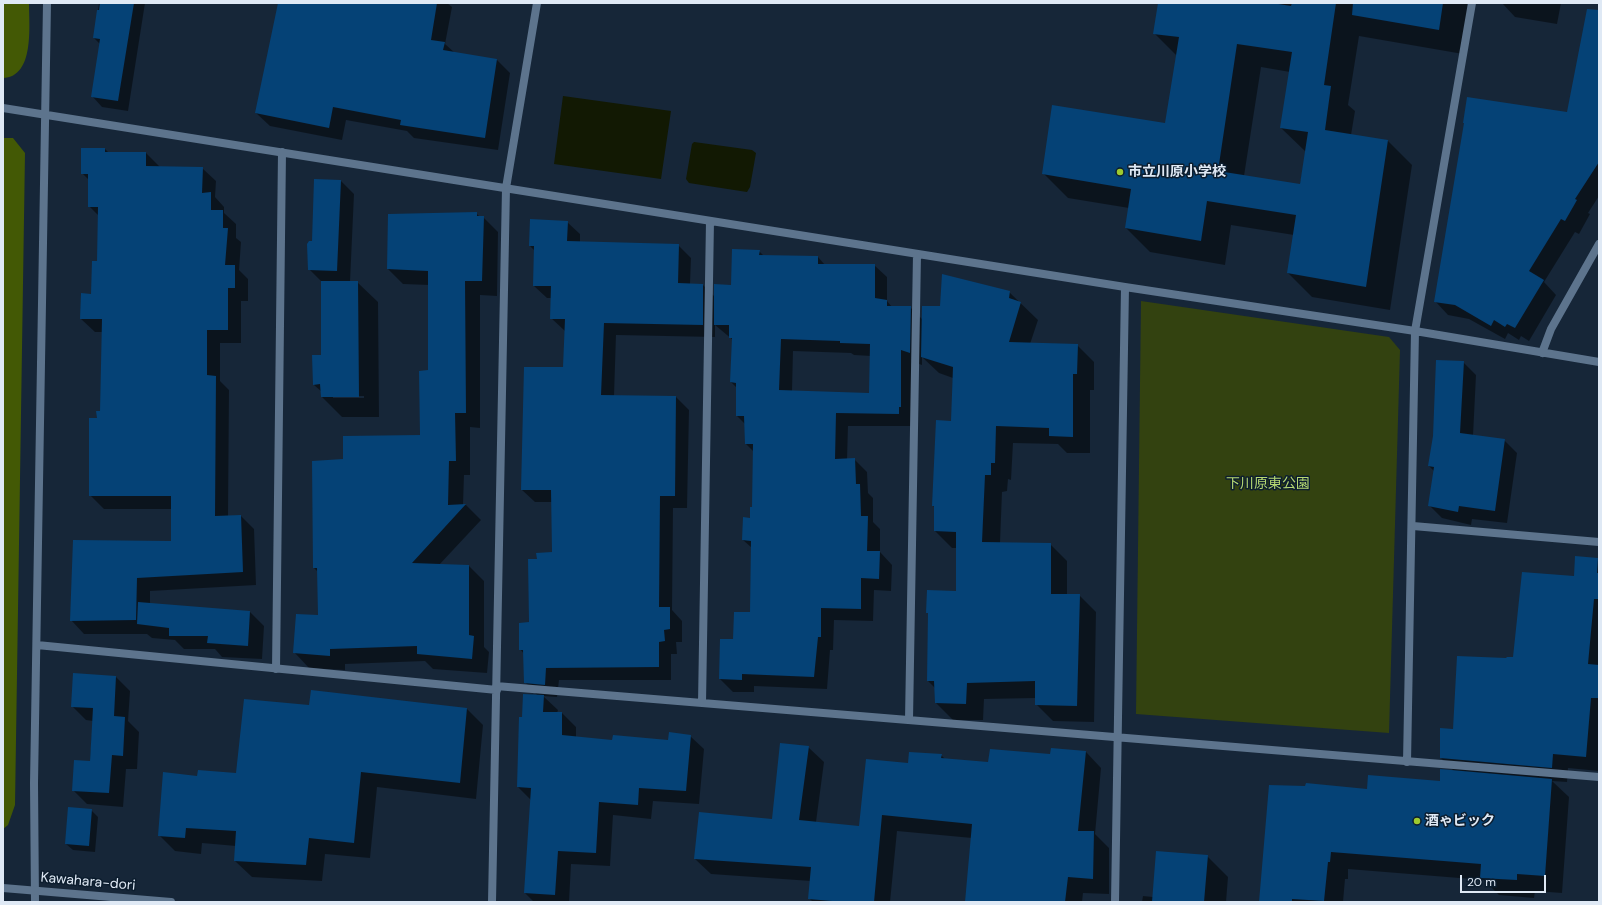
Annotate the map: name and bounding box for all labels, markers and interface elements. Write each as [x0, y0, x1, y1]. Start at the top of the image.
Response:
place label: 市立川原小学校 [1128, 164, 1226, 180]
marker: 市立川原小学校 [1115, 167, 1125, 177]
park label: 下川原東公園 [1226, 476, 1310, 492]
place label: 酒ゃビック [1425, 813, 1495, 829]
marker: 酒ゃビック [1412, 816, 1422, 826]
scale bar [1462, 867, 1548, 893]
street label: Kawahara-dori [40, 869, 136, 895]
text: 20 m [1467, 874, 1496, 890]

